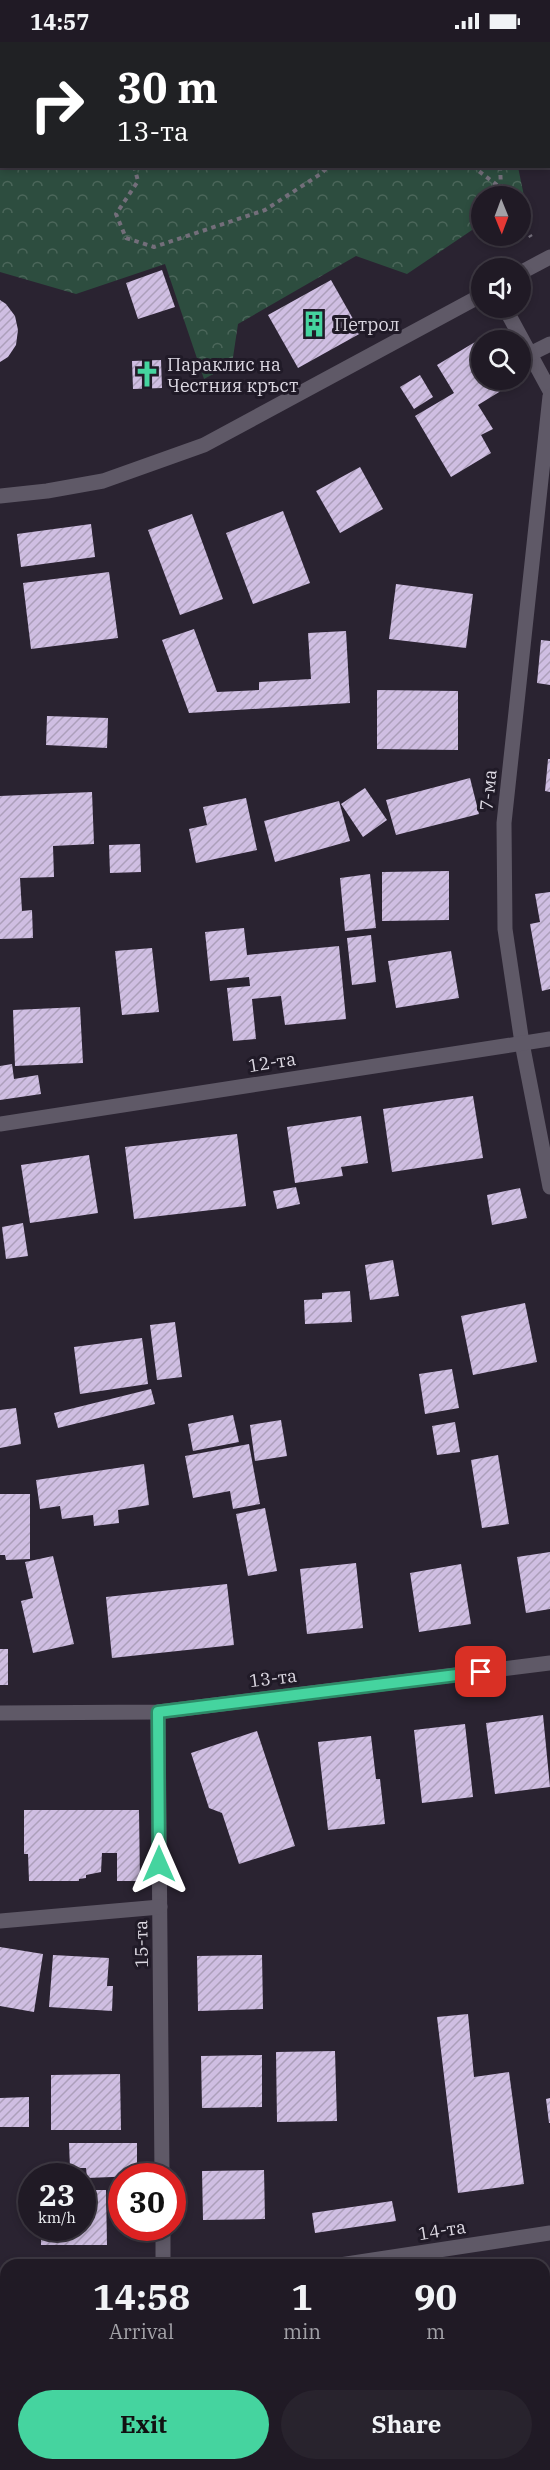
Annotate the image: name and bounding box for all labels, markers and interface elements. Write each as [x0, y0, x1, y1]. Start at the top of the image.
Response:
text: 14:57 [30, 7, 89, 36]
text: 30 m [117, 60, 218, 115]
icon: right [18, 66, 96, 144]
text: 13-та [117, 113, 189, 148]
north arrow [471, 186, 531, 246]
map controls [471, 186, 531, 390]
button: sound [471, 258, 531, 318]
building icon: Петрол [299, 309, 329, 339]
place label: Петрол [334, 313, 400, 336]
button: search [471, 330, 531, 390]
place label: Параклис на Честния кръст [167, 353, 298, 397]
church icon: Параклис на Честния кръст [132, 359, 162, 389]
street label: 7-ма [474, 768, 502, 812]
street label: 12-та [247, 1047, 298, 1077]
pin [455, 1646, 506, 1697]
icon: arrive [464, 1655, 497, 1688]
street label: 13-та [248, 1664, 298, 1692]
position arrow [127, 1832, 191, 1896]
street label: 15-та [129, 1920, 153, 1968]
speed limit sign: 30 [108, 2163, 186, 2241]
text: 23 [39, 2175, 75, 2214]
text: km/h [38, 2208, 76, 2227]
street label: 14-та [417, 2215, 468, 2245]
text: 14:58 [93, 2273, 190, 2320]
text: 1 [291, 2273, 313, 2320]
text: 90 [414, 2273, 457, 2320]
text: Arrival [109, 2318, 174, 2345]
text: min [283, 2318, 321, 2345]
text: m [426, 2318, 445, 2345]
button: Exit [18, 2390, 269, 2459]
button: Share [281, 2390, 532, 2459]

